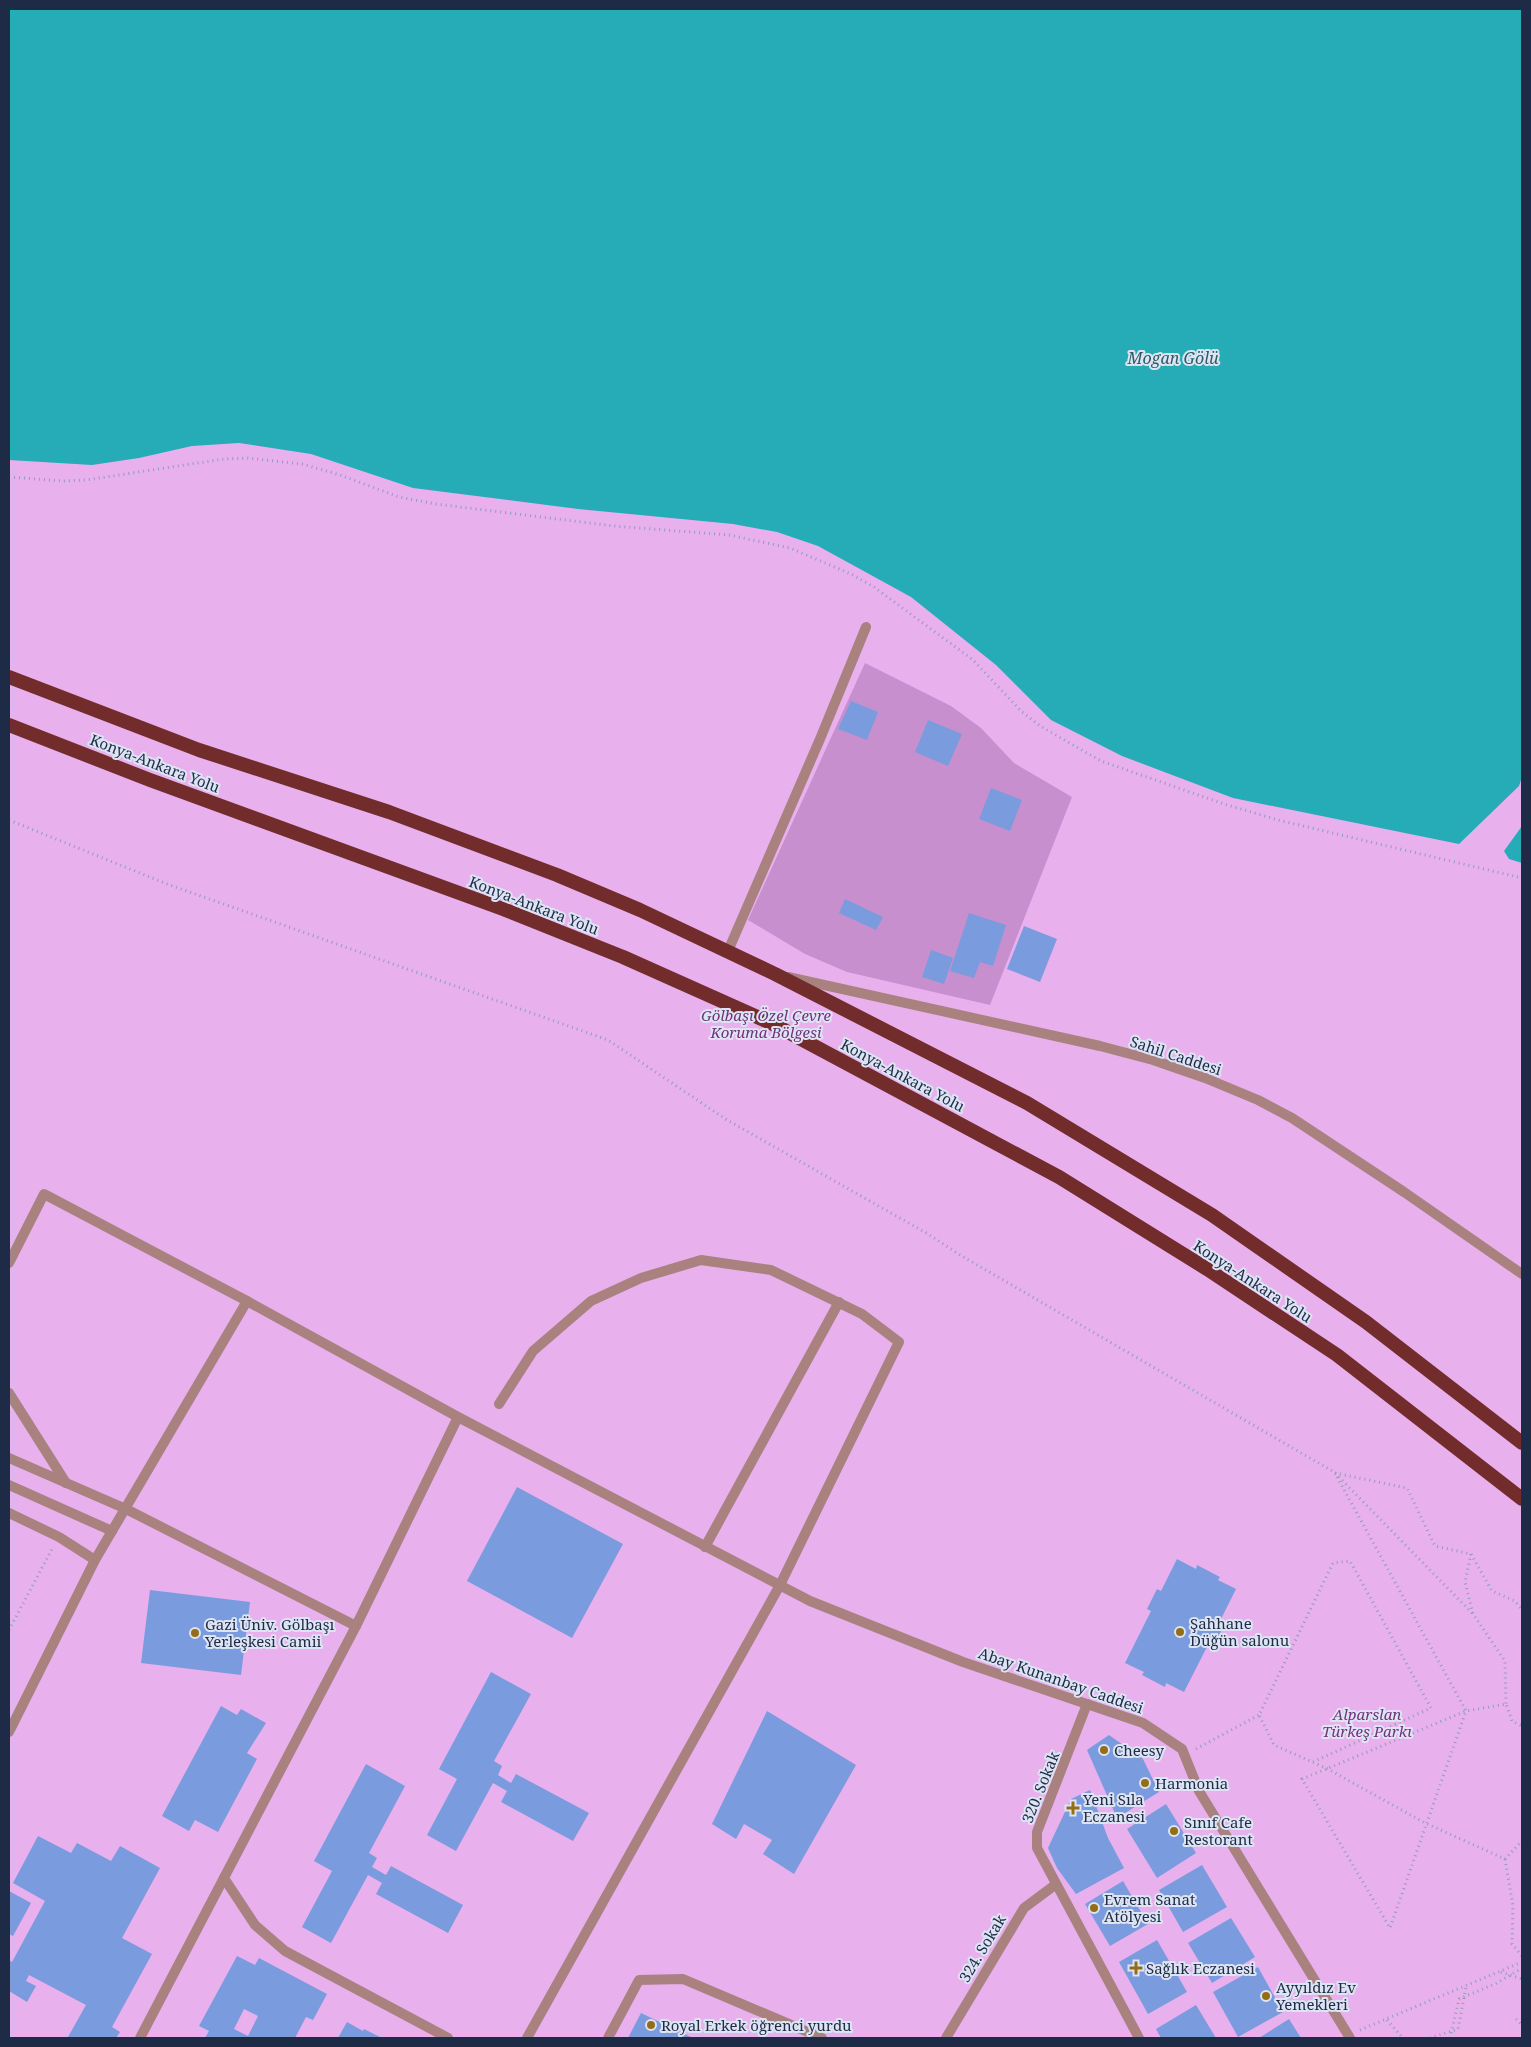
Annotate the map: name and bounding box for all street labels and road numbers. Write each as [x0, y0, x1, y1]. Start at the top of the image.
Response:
street label: Konya-Ankara Yolu [87, 729, 223, 797]
street label: Konya-Ankara Yolu [466, 871, 602, 939]
street label: Sahil Caddesi [1128, 1031, 1225, 1079]
street label: Konya-Ankara Yolu [838, 1034, 969, 1116]
street label: Konya-Ankara Yolu [1190, 1235, 1317, 1327]
street label: Abay Kunanbay Caddesi [976, 1642, 1146, 1718]
street label: 320. Sokak [1017, 1748, 1064, 1826]
street label: 324. Sokak [954, 1910, 1010, 1986]

